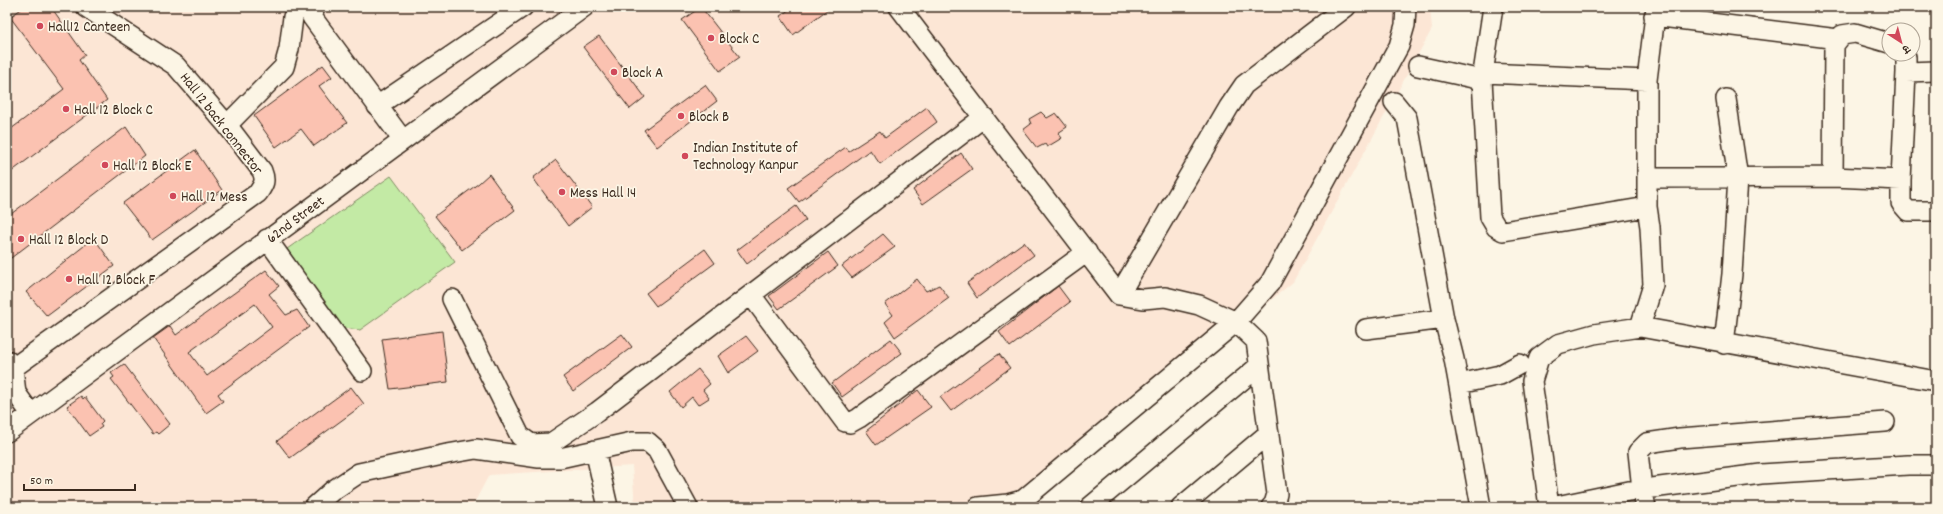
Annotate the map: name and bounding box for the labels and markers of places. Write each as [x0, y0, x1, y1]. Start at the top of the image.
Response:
place label: Hall12 Canteen [48, 17, 130, 39]
marker: Hall12 Canteen [35, 21, 45, 31]
place label: Block C [719, 29, 759, 51]
marker: Block C [706, 33, 716, 43]
place label: Block A [622, 63, 663, 85]
marker: Block A [609, 67, 619, 77]
place label: Hall 12 Block C [74, 100, 153, 122]
marker: Hall 12 Block C [61, 104, 71, 114]
place label: Block B [689, 107, 729, 129]
marker: Block B [676, 111, 686, 121]
place label: Indian Institute of Technology Kanpur [693, 138, 799, 177]
marker: Indian Institute of Technology Kanpur [680, 151, 690, 161]
place label: Hall 12 Block E [113, 156, 192, 178]
marker: Hall 12 Block E [100, 160, 110, 170]
place label: Mess Hall 14 [570, 183, 636, 205]
place label: Hall 12 Mess [181, 187, 248, 209]
marker: Mess Hall 14 [557, 187, 567, 197]
marker: Hall 12 Mess [168, 191, 178, 201]
place label: Hall 12 Block D [29, 230, 109, 252]
marker: Hall 12 Block D [16, 234, 26, 244]
place label: Hall 12 Block F [77, 270, 156, 292]
marker: Hall 12 Block F [64, 274, 74, 284]

